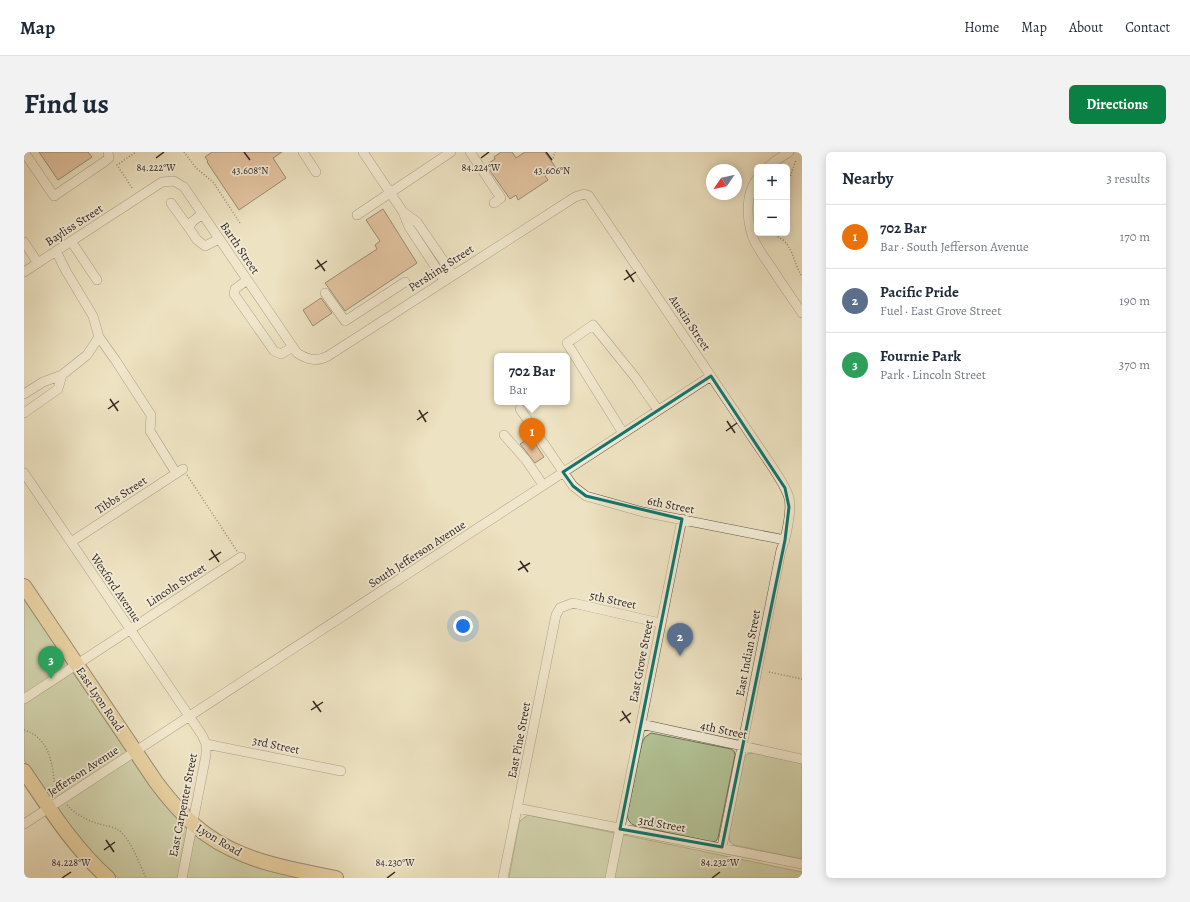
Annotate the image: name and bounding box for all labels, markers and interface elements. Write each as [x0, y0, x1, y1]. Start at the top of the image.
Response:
text: Map [20, 15, 55, 41]
text: Home [964, 18, 999, 37]
text: Map [1021, 18, 1047, 37]
text: About [1069, 18, 1103, 37]
text: Contact [1125, 18, 1170, 37]
text: Find us [24, 85, 109, 123]
button: Directions [1069, 85, 1166, 124]
text: 84.222°W [136, 161, 176, 174]
text: 84.224°W [462, 161, 501, 174]
text: 43.608°N [232, 164, 268, 177]
text: 43.606°N [534, 164, 570, 177]
north arrow [706, 164, 742, 200]
map controls [754, 164, 790, 236]
button: + [754, 164, 790, 200]
text: Nearby [842, 167, 893, 190]
text: 3 results [1106, 170, 1150, 187]
street label: Bayliss Street [42, 200, 106, 250]
button: − [754, 200, 790, 236]
text: 702 Bar [880, 218, 927, 238]
street label: Barth Street [217, 219, 263, 277]
text: 1 [853, 228, 857, 245]
text: 170 m [1120, 228, 1150, 245]
text: Bar · South Jefferson Avenue [880, 238, 1029, 255]
street label: Pershing Street [405, 241, 477, 295]
text: Pacific Pride [880, 282, 959, 302]
street label: Austin Street [665, 291, 715, 354]
text: 2 [852, 292, 858, 309]
text: 190 m [1119, 292, 1150, 309]
text: Fuel · East Grove Street [880, 302, 1001, 319]
text: Fournie Park [880, 346, 961, 366]
popup [494, 353, 570, 405]
text: 3 [852, 356, 858, 373]
text: 370 m [1119, 356, 1150, 373]
text: 702 Bar [509, 361, 555, 381]
text: Park · Lincoln Street [880, 366, 986, 383]
text: Bar [509, 381, 528, 398]
pin: 1 [519, 418, 545, 451]
street label: Tibbs Street [92, 472, 150, 518]
street label: 6th Street [646, 493, 696, 517]
street label: South Jefferson Avenue [365, 517, 469, 591]
street label: Wexford Avenue [86, 550, 145, 626]
street label: Lincoln Street [143, 560, 209, 610]
street label: 5th Street [588, 587, 638, 613]
street label: East Indian Street [732, 608, 764, 698]
your location [453, 616, 473, 636]
street label: East Grove Street [625, 618, 657, 704]
pin: 2 [667, 623, 693, 656]
pin: 3 [38, 646, 64, 679]
street label: East Lyon Road [73, 664, 128, 735]
street label: East Pine Street [504, 700, 534, 779]
street label: 4th Street [699, 717, 749, 743]
street label: 3rd Street [251, 732, 301, 758]
street label: Jefferson Avenue [44, 742, 122, 800]
street label: East Carpenter Street [165, 752, 201, 858]
street label: 3rd Street [637, 812, 687, 836]
street label: Lyon Road [193, 820, 245, 860]
text: 84.228°W [51, 856, 91, 869]
text: 84.230°W [375, 856, 415, 869]
text: 84.232°W [701, 856, 740, 869]

